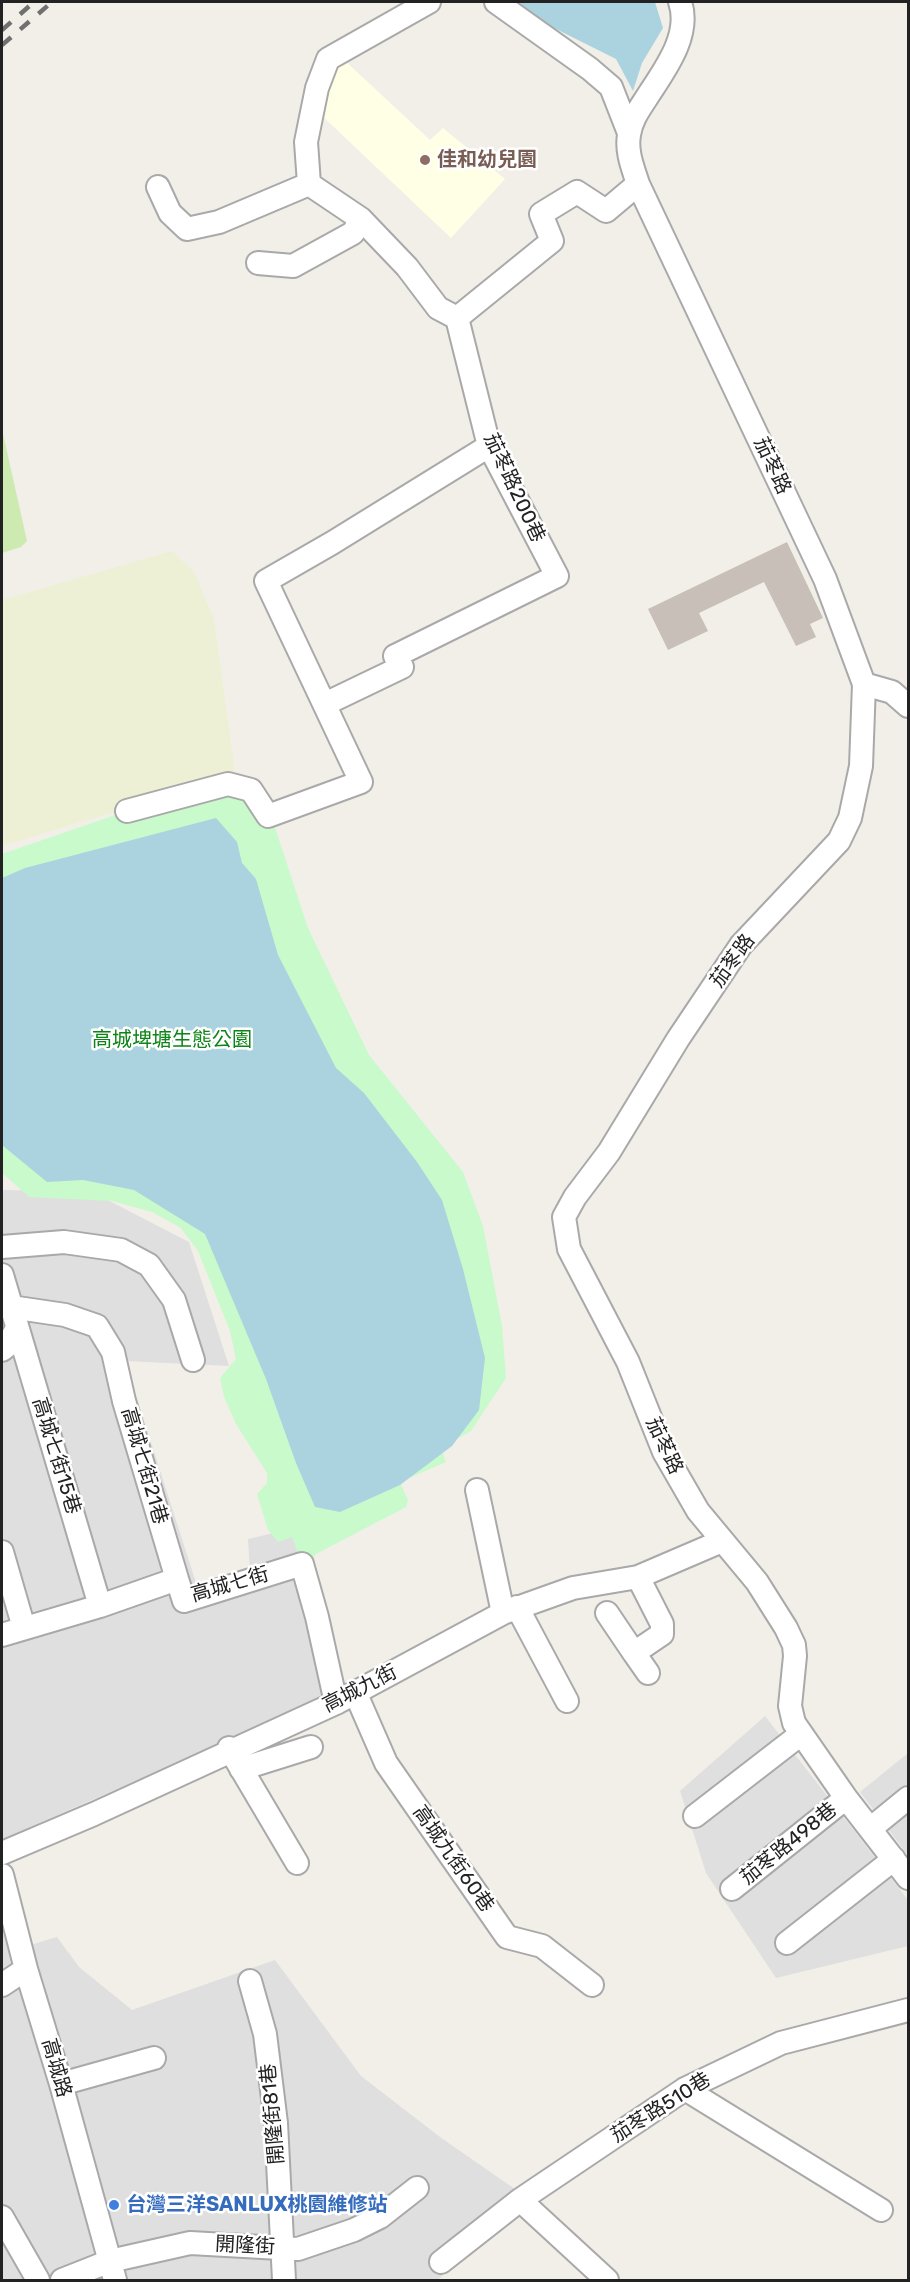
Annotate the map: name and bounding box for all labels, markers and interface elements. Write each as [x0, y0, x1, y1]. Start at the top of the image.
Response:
place label: 佳和幼兒園 [437, 148, 537, 172]
marker: 佳和幼兒園 [418, 153, 432, 167]
street label: 茄苳路200巷 [478, 430, 550, 546]
street label: 茄苳路 [748, 434, 796, 498]
street label: 茄苳路 [706, 930, 760, 992]
park label: 高城埤塘生態公園 [92, 1028, 252, 1052]
street label: 高城七街15巷 [27, 1395, 85, 1517]
street label: 高城七街21巷 [116, 1405, 172, 1527]
street label: 茄苳路 [640, 1414, 688, 1478]
street label: 高城七街 [188, 1562, 272, 1608]
street label: 高城九街 [319, 1660, 401, 1718]
street label: 茄苳路498巷 [736, 1798, 842, 1890]
street label: 高城九街60巷 [407, 1801, 499, 1917]
street label: 高城路 [36, 2036, 76, 2100]
street label: 開隆街81巷 [257, 2063, 289, 2165]
street label: 茄苳路510巷 [607, 2068, 715, 2148]
place label: 台灣三洋SANLUX桃園維修站 [126, 2193, 388, 2217]
marker: 台灣三洋SANLUX桃園維修站 [107, 2198, 121, 2212]
street label: 開隆街 [214, 2232, 276, 2260]

